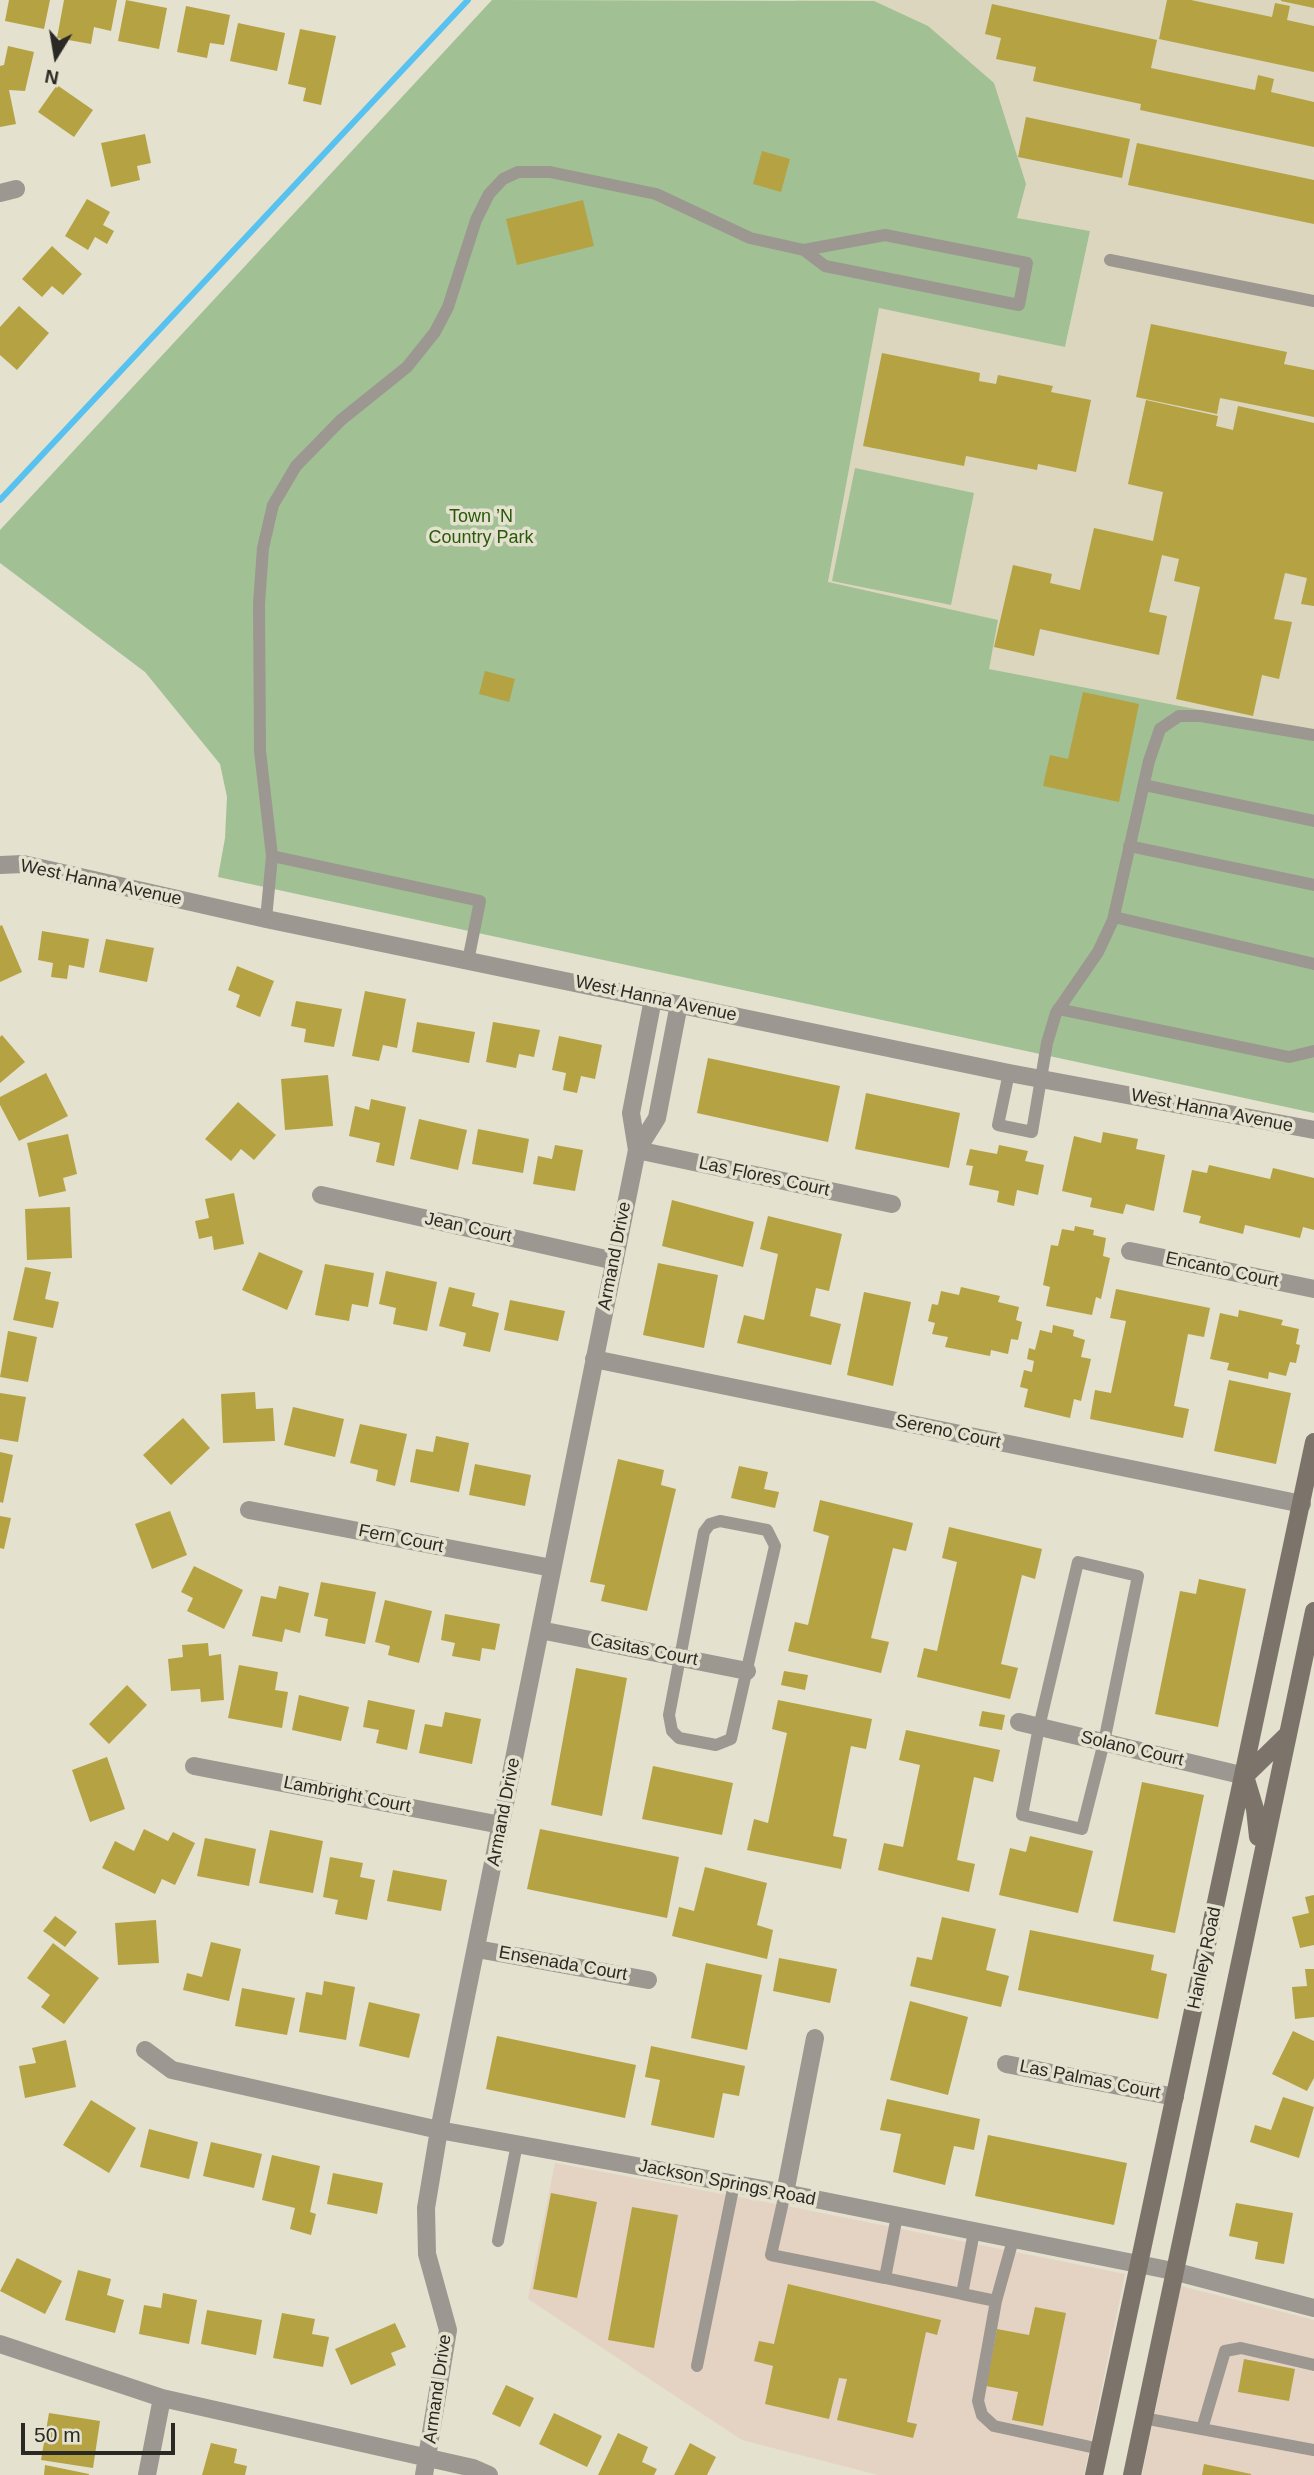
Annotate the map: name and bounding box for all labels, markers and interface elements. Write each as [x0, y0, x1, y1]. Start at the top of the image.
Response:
north arrow [21, 21, 91, 91]
text: N [43, 65, 61, 89]
park label: Town ’N Country Park [428, 506, 534, 548]
street label: West Hanna Avenue [18, 855, 184, 911]
street label: West Hanna Avenue [573, 971, 739, 1027]
street label: West Hanna Avenue [1129, 1085, 1295, 1137]
street label: Las Flores Court [697, 1153, 831, 1201]
street label: Armand Drive [594, 1200, 636, 1312]
street label: Jean Court [423, 1208, 513, 1248]
street label: Encanto Court [1163, 1247, 1281, 1293]
street label: Sereno Court [893, 1410, 1003, 1454]
street label: Fern Court [357, 1520, 445, 1558]
street label: Casitas Court [588, 1629, 700, 1671]
street label: Solano Court [1078, 1727, 1186, 1771]
street label: Armand Drive [483, 1756, 525, 1868]
street label: Lambright Court [282, 1772, 412, 1818]
street label: Hanley Road [1184, 1905, 1226, 2011]
street label: Ensenada Court [497, 1942, 629, 1986]
street label: Las Palmas Court [1018, 2056, 1162, 2104]
street label: Jackson Springs Road [637, 2155, 817, 2211]
street label: Armand Drive [420, 2333, 456, 2445]
scale bar [24, 2408, 178, 2452]
text: 50 m [34, 2423, 81, 2446]

